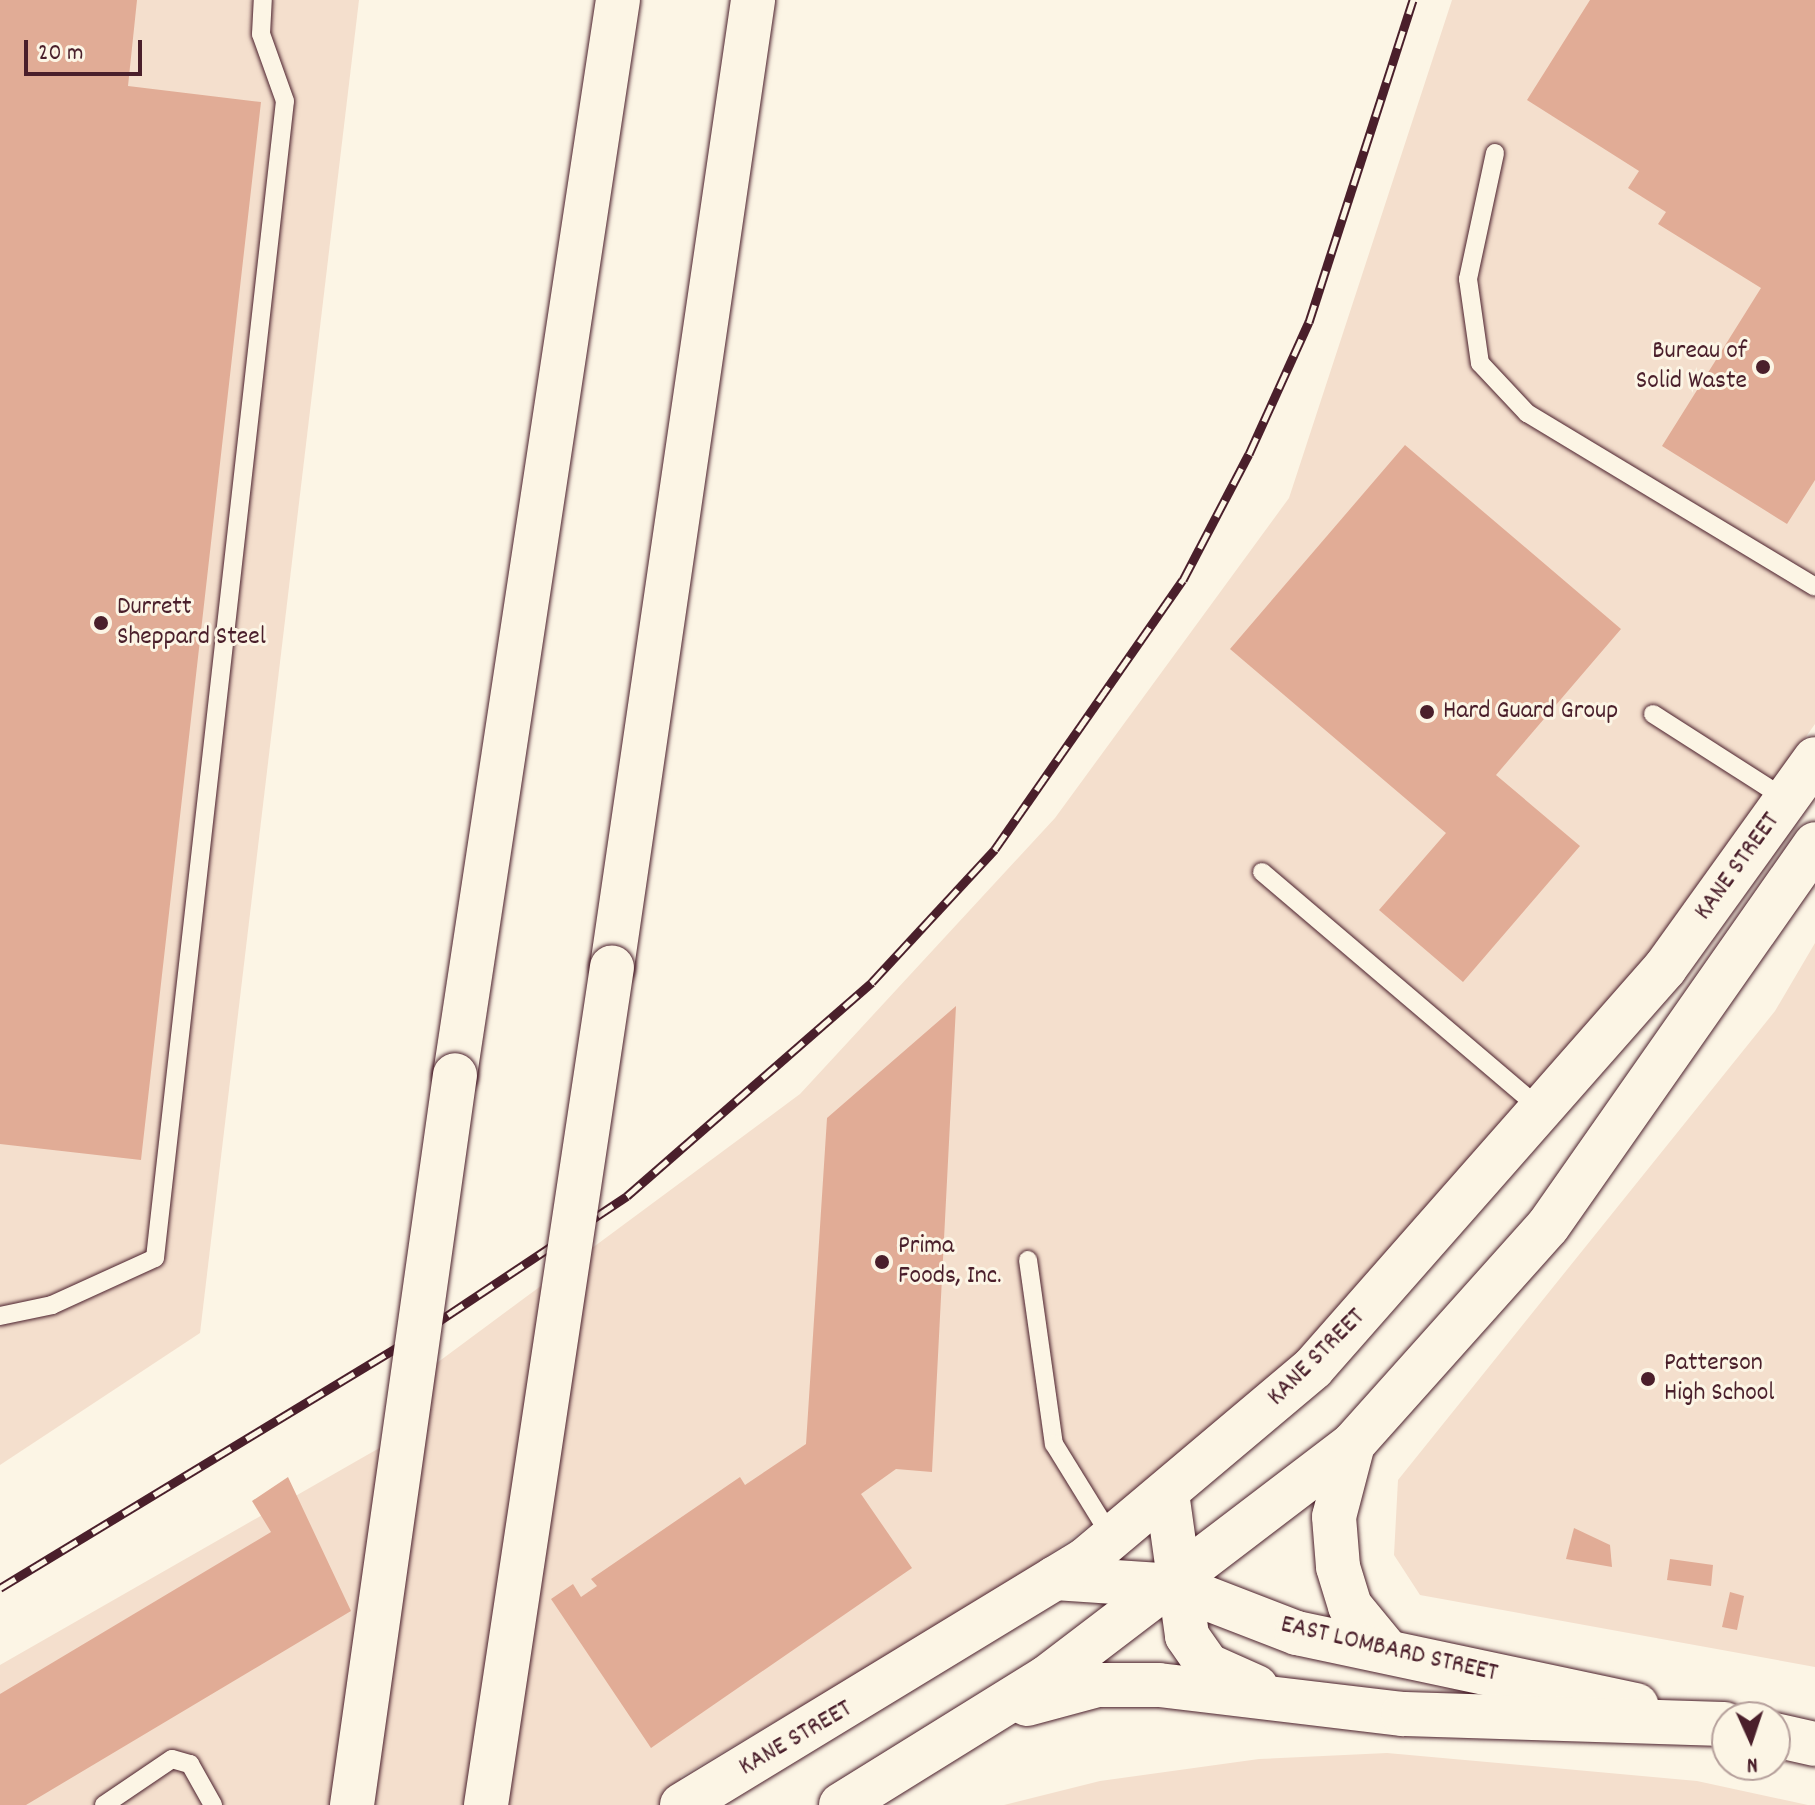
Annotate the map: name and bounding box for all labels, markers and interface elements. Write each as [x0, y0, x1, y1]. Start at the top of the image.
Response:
scale bar [28, 24, 146, 74]
text: 20 m [38, 37, 84, 71]
place label: Bureau of Solid Waste [1636, 336, 1747, 398]
marker: Bureau of Solid Waste [1754, 358, 1772, 376]
place label: Durrett Sheppard Steel [117, 592, 266, 654]
marker: Durrett Sheppard Steel [92, 614, 110, 632]
place label: Hard Guard Group [1443, 696, 1618, 728]
marker: Hard Guard Group [1418, 703, 1436, 721]
street label: KANE STREET [1689, 807, 1787, 927]
place label: Prima Foods, Inc. [898, 1231, 1002, 1292]
marker: Prima Foods, Inc. [873, 1253, 891, 1271]
street label: KANE STREET [1262, 1303, 1372, 1413]
place label: Patterson High School [1664, 1348, 1774, 1410]
marker: Patterson High School [1639, 1370, 1657, 1388]
street label: EAST LOMBARD STREET [1277, 1610, 1501, 1690]
street label: KANE STREET [734, 1694, 858, 1784]
north arrow [1711, 1701, 1791, 1781]
text: N [1746, 1748, 1758, 1779]

